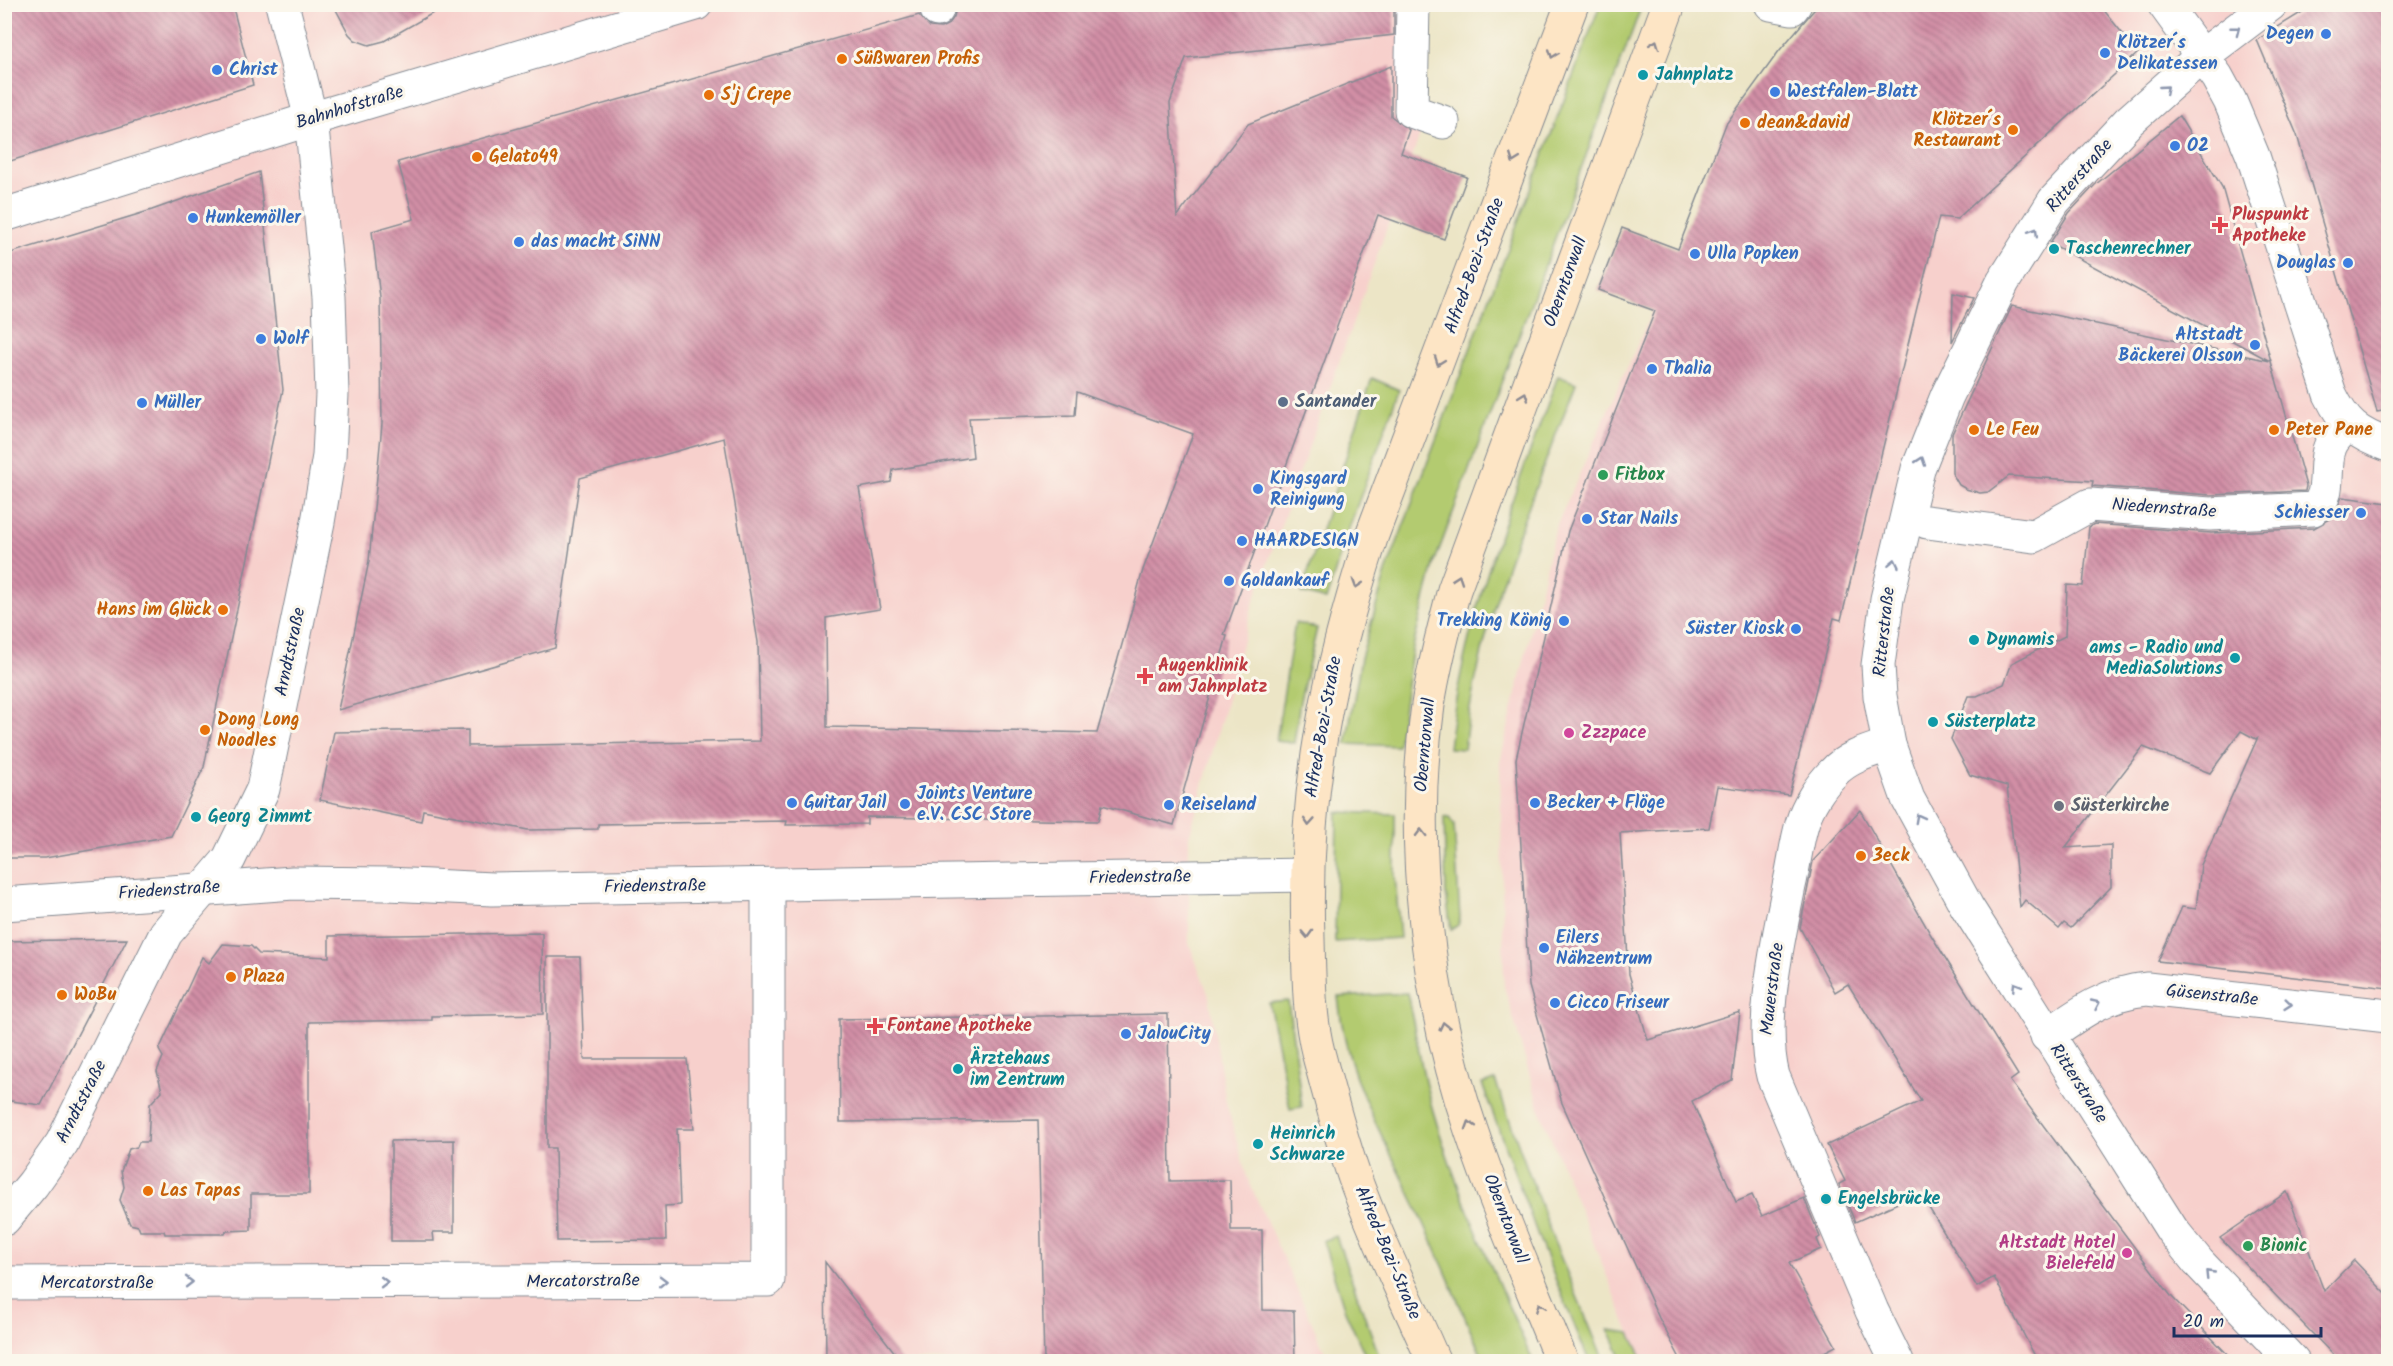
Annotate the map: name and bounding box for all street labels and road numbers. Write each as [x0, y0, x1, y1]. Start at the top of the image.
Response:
street label: Bahnhofstraße [292, 78, 408, 138]
street label: Ritterstraße [2039, 132, 2121, 220]
street label: Alfred-Bozi-Straße [1437, 194, 1513, 338]
street label: Oberntorwall [1536, 232, 1596, 331]
street label: Niedernstraße [2111, 491, 2217, 527]
street label: Ritterstraße [1866, 586, 1904, 678]
street label: Arndtstraße [267, 605, 315, 699]
street label: Alfred-Bozi-Straße [1297, 654, 1351, 800]
street label: Oberntorwall [1407, 696, 1445, 793]
street label: Friedenstraße [1089, 863, 1191, 893]
street label: Friedenstraße [604, 872, 706, 902]
street label: Friedenstraße [117, 873, 221, 909]
street label: Mauerstraße [1753, 941, 1793, 1037]
street label: Güsenstraße [2164, 977, 2260, 1015]
street label: Ritterstraße [2041, 1038, 2115, 1130]
street label: Arndtstraße [49, 1055, 115, 1149]
street label: Oberntorwall [1475, 1170, 1536, 1269]
street label: Alfred-Bozi-Straße [1346, 1181, 1428, 1325]
street label: Mercatorstraße [526, 1267, 640, 1297]
street label: Mercatorstraße [40, 1269, 154, 1298]

